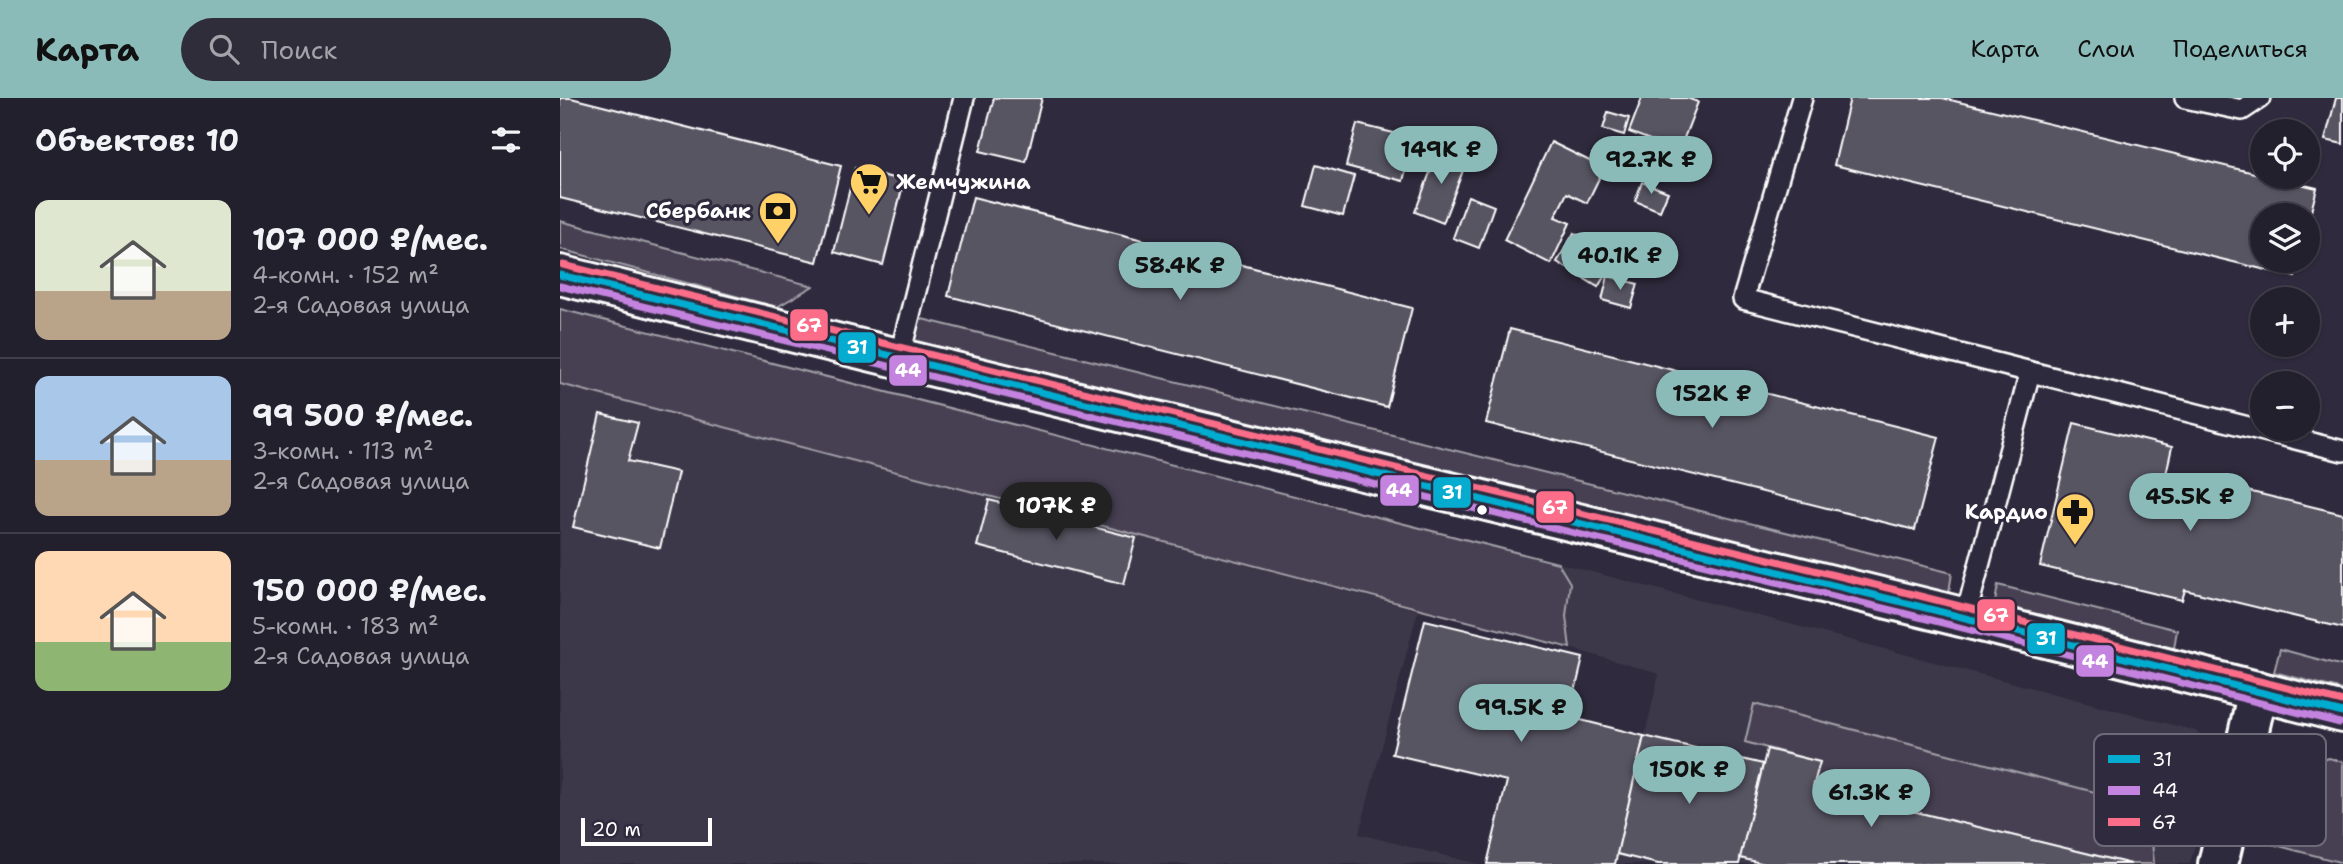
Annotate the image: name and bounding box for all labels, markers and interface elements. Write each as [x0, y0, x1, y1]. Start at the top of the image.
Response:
search box [181, 18, 671, 81]
text: Карта [35, 27, 139, 72]
icon: search [205, 30, 243, 68]
text: Поиск [261, 32, 337, 67]
text: Карта [1971, 33, 2039, 65]
text: Слои [2077, 33, 2135, 65]
text: Поделиться [2173, 33, 2308, 65]
map controls [2250, 119, 2320, 441]
button: locate [2250, 119, 2320, 189]
text: Объектов: 10 [35, 120, 239, 161]
icon: filters [487, 121, 525, 159]
pin: 149K ₽ [1384, 126, 1498, 186]
text: 149K ₽ [1400, 134, 1482, 164]
pin: 92.7K ₽ [1586, 136, 1716, 196]
text: 92.7K ₽ [1605, 144, 1697, 174]
supermarket icon: Жемчужина [848, 161, 890, 216]
place label: Жемчужина [896, 168, 1031, 196]
bank icon: Сбербанк [757, 190, 799, 245]
place label: Сбербанк [646, 197, 751, 225]
button: layers [2250, 203, 2320, 273]
text: 107 000 ₽/мес. [252, 219, 488, 260]
icon: home [91, 228, 175, 312]
pin: 40.1K ₽ [1555, 232, 1685, 292]
text: 40.1K ₽ [1577, 240, 1663, 270]
pin: 58.4K ₽ [1115, 242, 1245, 302]
text: 58.4K ₽ [1135, 250, 1225, 280]
text: 4-комн. · 152 m² [252, 260, 439, 290]
button: + [2250, 287, 2320, 357]
text: 2-я Садовая улица [252, 290, 469, 320]
line badge: 67 [789, 308, 829, 342]
text: 67 [796, 313, 822, 338]
line badge: 31 [837, 331, 877, 364]
text: 31 [846, 335, 868, 360]
line badge: 44 [888, 354, 928, 387]
text: 44 [895, 358, 922, 383]
pin: 152K ₽ [1655, 370, 1769, 430]
button: − [2250, 371, 2320, 441]
text: 152K ₽ [1672, 378, 1752, 408]
text: 99 500 ₽/мес. [252, 395, 473, 436]
icon: home [91, 404, 175, 488]
text: 3-комн. · 113 m² [252, 436, 434, 466]
text: 2-я Садовая улица [252, 466, 469, 496]
line badge: 44 [1379, 474, 1420, 507]
pin: 45.5K ₽ [2125, 474, 2255, 533]
line badge: 31 [1432, 476, 1472, 509]
text: 44 [1386, 478, 1413, 503]
text: 31 [1441, 480, 1463, 505]
text: 45.5K ₽ [2145, 481, 2235, 511]
pin: 107K ₽ [999, 482, 1113, 542]
text: 107K ₽ [1015, 490, 1097, 520]
line badge: 67 [1535, 490, 1575, 524]
pharmacy icon: Кардио [2054, 491, 2096, 546]
text: 67 [1542, 495, 1568, 520]
place label: Кардио [1965, 498, 2048, 526]
unlabelled marker [1475, 503, 1489, 517]
text: 150 000 ₽/мес. [252, 570, 487, 611]
icon: home [91, 579, 175, 663]
line badge: 67 [1976, 598, 2016, 632]
text: 67 [1983, 603, 2009, 628]
text: 5-комн. · 183 m² [252, 611, 439, 641]
line badge: 31 [2026, 622, 2066, 655]
text: 31 [2035, 626, 2057, 651]
text: 2-я Садовая улица [252, 641, 469, 671]
line badge: 44 [2075, 644, 2115, 678]
text: 44 [2082, 649, 2109, 674]
pin: 99.5K ₽ [1456, 684, 1586, 744]
text: 99.5K ₽ [1475, 692, 1567, 722]
legend [2094, 734, 2326, 846]
pin: 150K ₽ [1632, 746, 1746, 806]
text: 31 [2152, 747, 2172, 772]
text: 150K ₽ [1649, 754, 1729, 784]
pin: 61.3K ₽ [1806, 770, 1936, 829]
text: 61.3K ₽ [1828, 777, 1914, 807]
text: 44 [2152, 778, 2178, 803]
text: 67 [2152, 810, 2176, 835]
scale bar [581, 815, 712, 847]
text: 20 m [592, 817, 641, 842]

